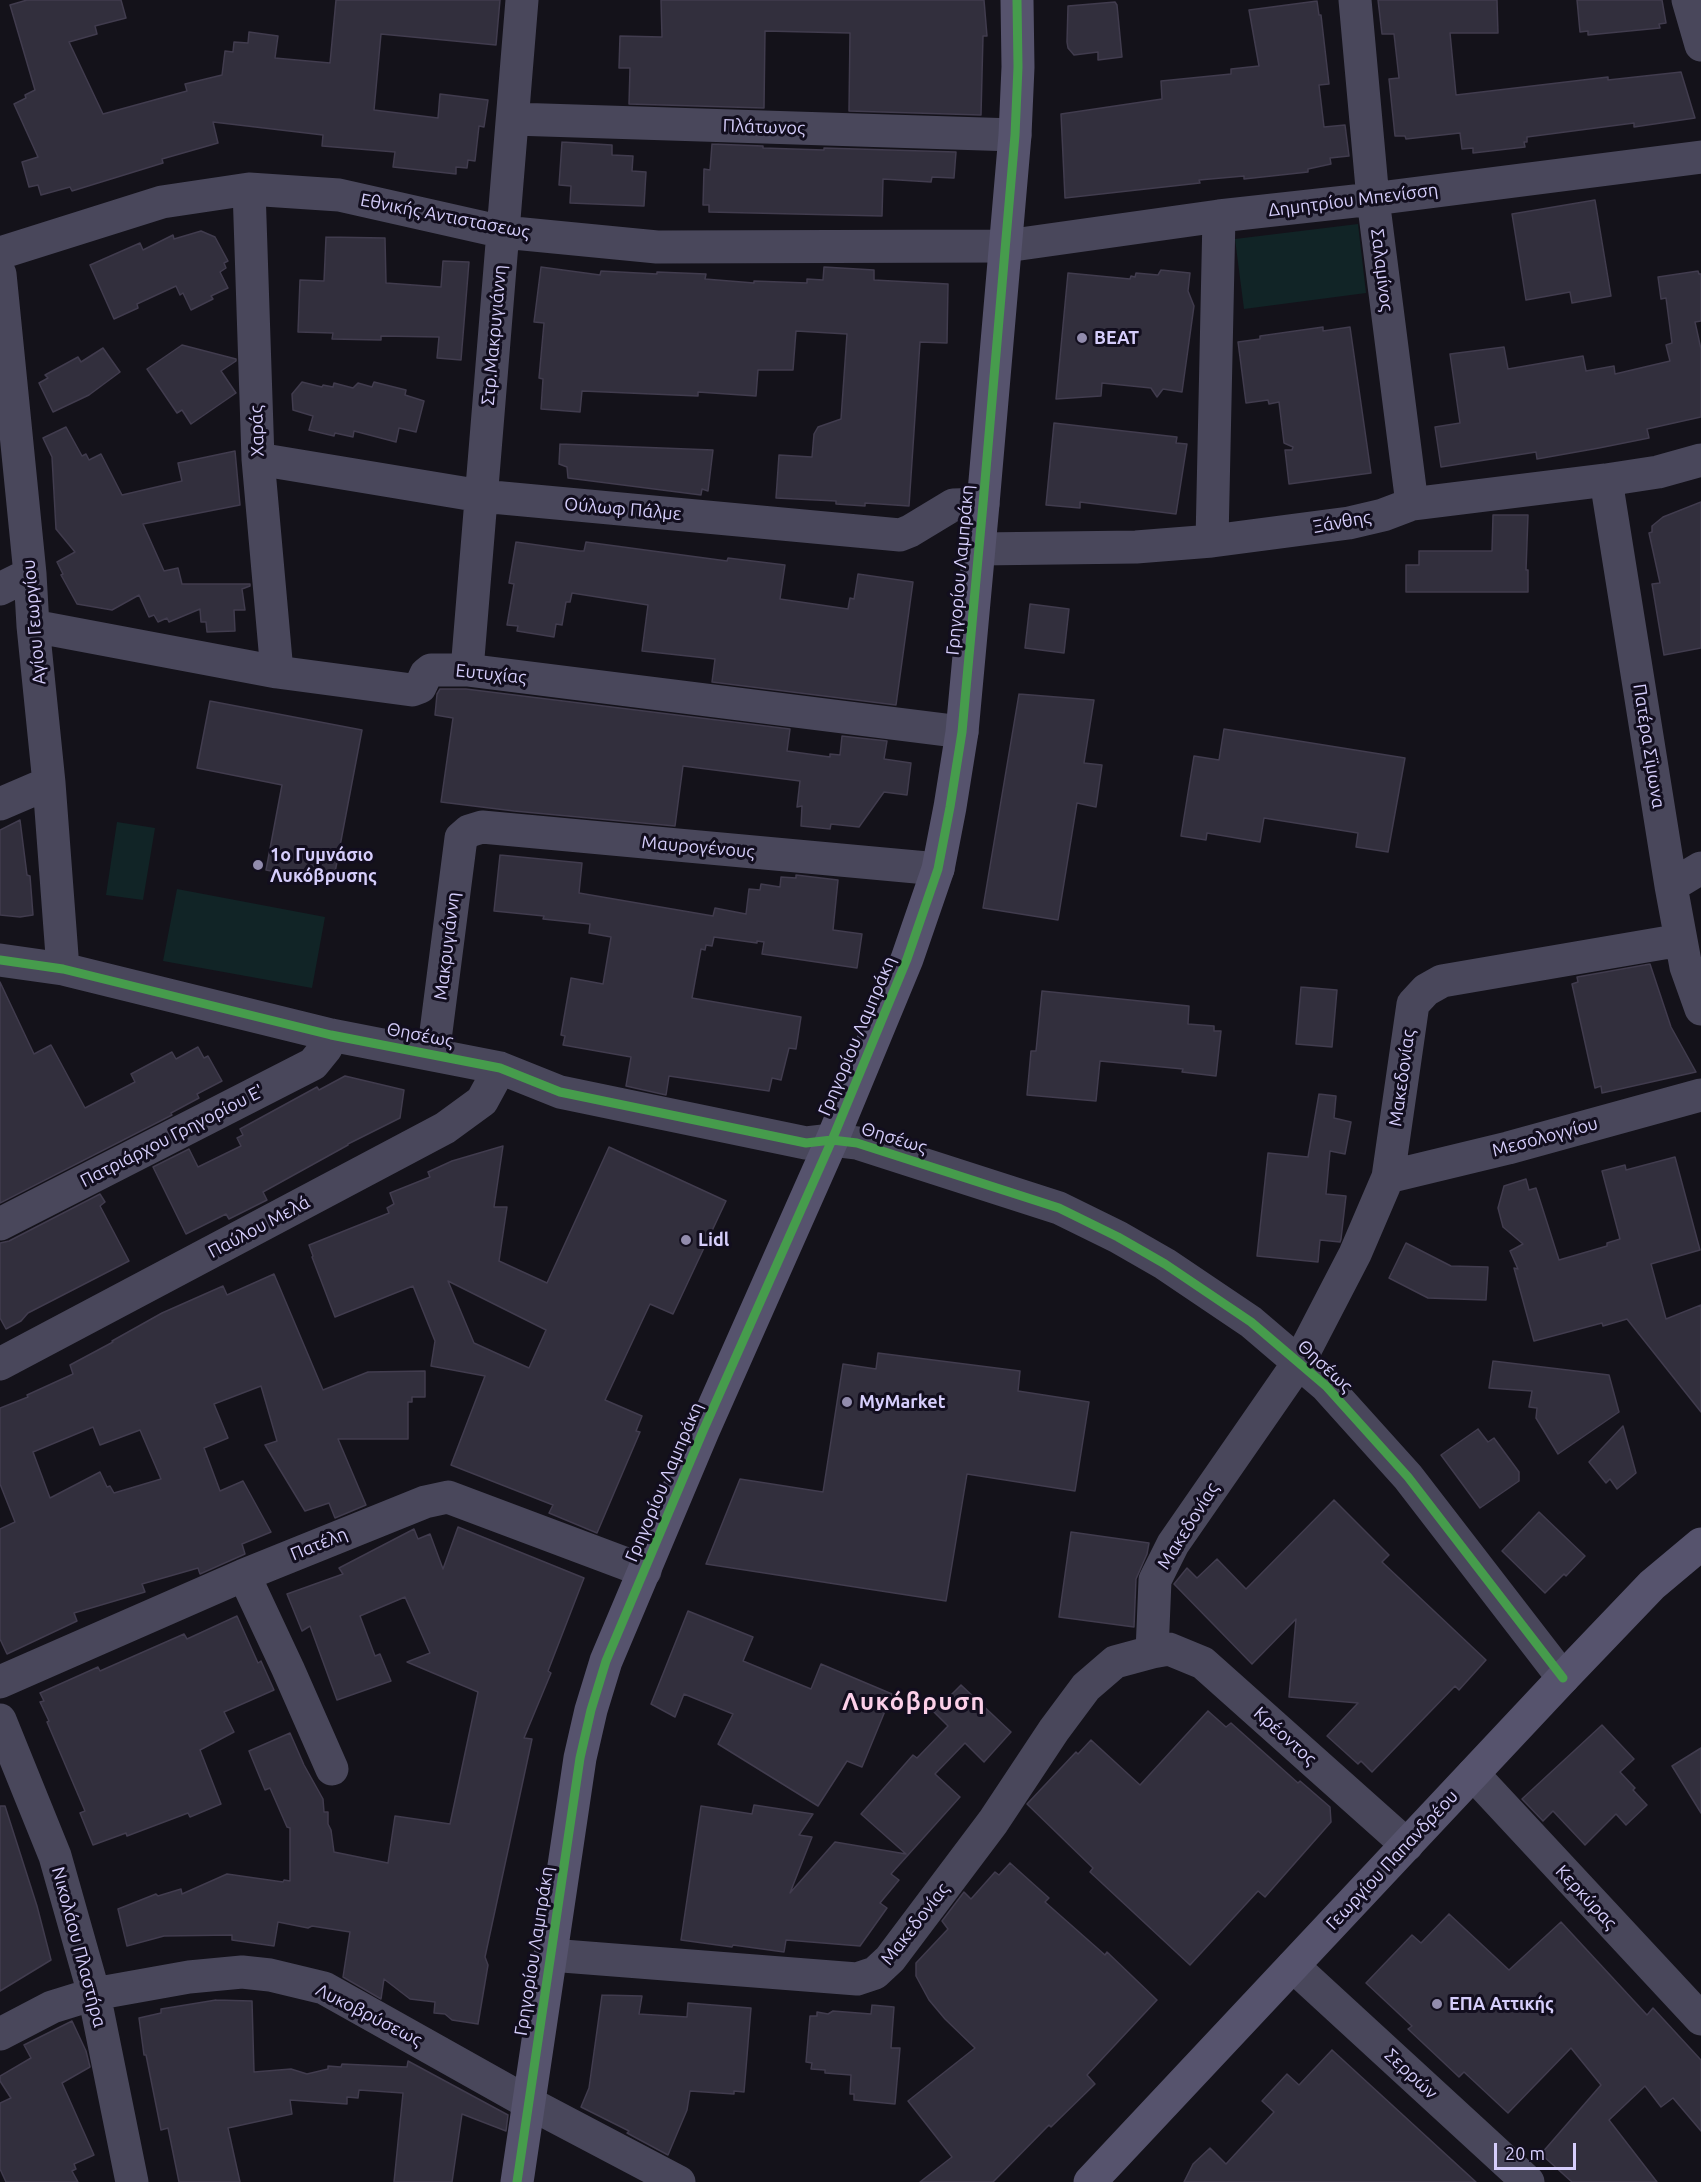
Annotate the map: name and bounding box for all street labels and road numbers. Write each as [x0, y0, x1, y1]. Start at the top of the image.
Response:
street label: Πλάτωνος [722, 115, 806, 139]
street label: Δημητρίου Μπενίσση [1267, 179, 1439, 221]
street label: Εθνικής Αντιστασεως [358, 189, 532, 243]
street label: Σαλαμίνος [1366, 227, 1398, 313]
street label: Στρ.Μακρυγιάννη [477, 264, 511, 406]
street label: Χαράς [245, 405, 269, 457]
street label: Γρηγορίου Λαμπράκη [942, 484, 978, 656]
street label: Ούλωφ Πάλμε [563, 493, 683, 525]
street label: Ξάνθης [1311, 506, 1373, 538]
street label: Αγίου Γεωργίου [18, 559, 50, 685]
street label: Ευτυχίας [455, 660, 527, 688]
street label: Πατέρα Σϊμωνα [1628, 682, 1670, 810]
street label: Μαυρογένους [641, 831, 755, 863]
street label: Μακρυγιάννη [430, 891, 464, 1001]
street label: Γρηγορίου Λαμπράκη [814, 953, 900, 1119]
street label: Θησέως [385, 1018, 455, 1052]
street label: Μακεδονίας [1384, 1028, 1420, 1128]
street label: Πατριάρχου Γρηγορίου Ε' [77, 1080, 267, 1192]
street label: Μεσολογγίου [1490, 1113, 1600, 1161]
street label: Θησέως [859, 1118, 929, 1158]
street label: Παύλου Μελά [204, 1191, 314, 1263]
street label: Θησέως [1293, 1335, 1357, 1397]
street label: Γρηγορίου Λαμπράκη [621, 1399, 707, 1565]
street label: Μακεδονίας [1153, 1479, 1223, 1573]
street label: Πατέλη [287, 1523, 351, 1565]
street label: Κρέοντος [1249, 1702, 1321, 1770]
street label: Γεωργίου Παπανδρέου [1321, 1785, 1463, 1935]
street label: Κερκύρας [1551, 1860, 1621, 1934]
street label: Νικολάου Πλαστήρα [47, 1864, 111, 2030]
street label: Γρηγορίου Λαμπράκη [510, 1865, 558, 2037]
street label: Μακεδονίας [876, 1879, 954, 1969]
street label: Λυκοβρύσεως [312, 1979, 426, 2051]
street label: Σερρών [1380, 2044, 1442, 2104]

